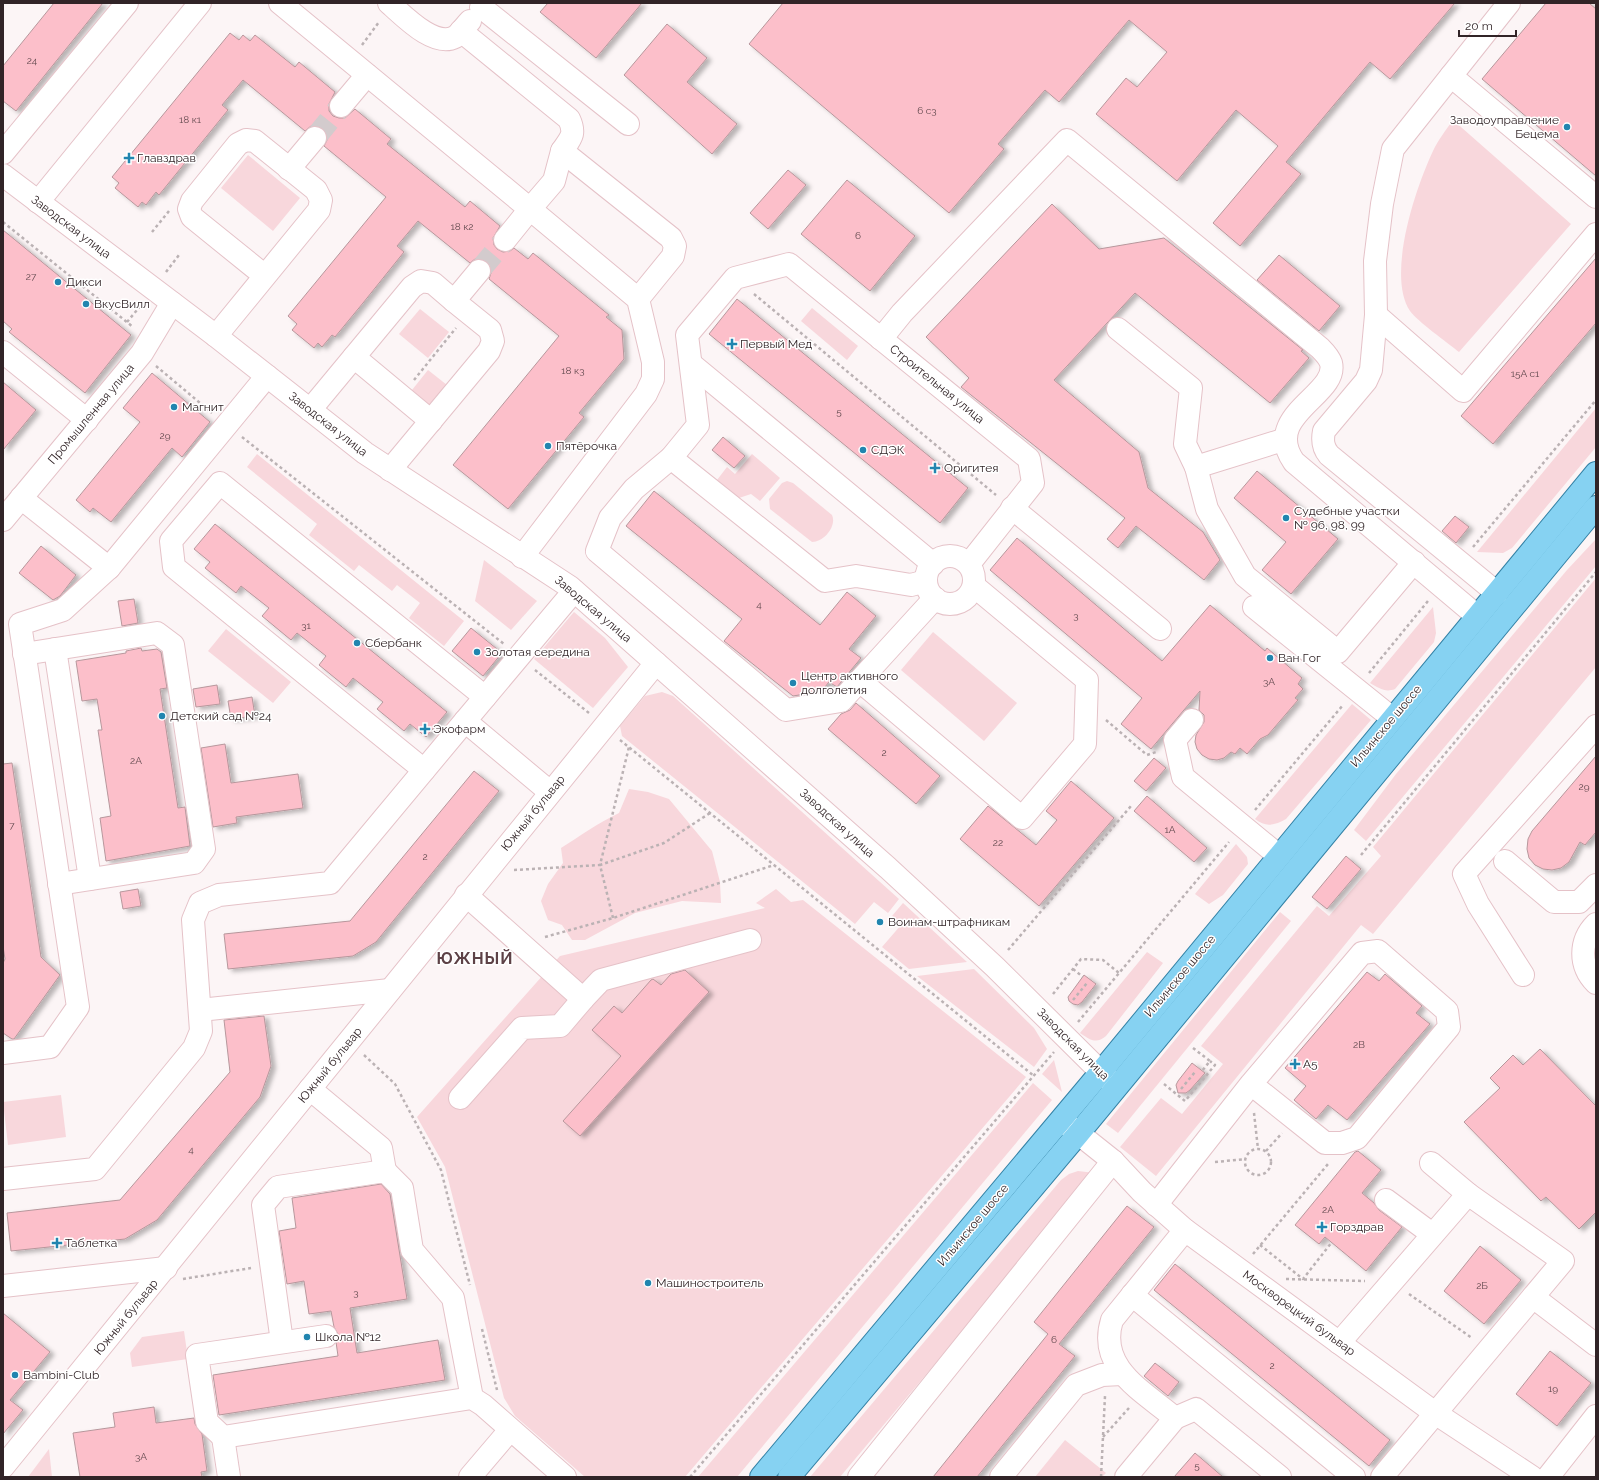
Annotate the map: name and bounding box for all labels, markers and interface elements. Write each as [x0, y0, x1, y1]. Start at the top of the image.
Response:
scale bar [1459, 12, 1516, 38]
text: 20 m [1465, 19, 1493, 33]
house number: 24 [27, 55, 38, 66]
house number: 6 c3 [917, 105, 937, 116]
place label: Заводоуправление Бецема [1450, 113, 1559, 141]
house number: 18 к1 [179, 114, 202, 125]
marker: Заводоуправление Бецема [1562, 122, 1572, 132]
place label: Главздрав [137, 151, 196, 165]
marker: Главздрав [124, 153, 134, 163]
street label: Заводская улица [29, 193, 113, 261]
house number: 18 к2 [450, 221, 474, 232]
house number: 6 [855, 230, 861, 241]
house number: 27 [26, 271, 37, 282]
place label: Дикси [66, 275, 102, 289]
marker: Дикси [53, 277, 63, 287]
place label: ВкусВилл [94, 297, 150, 311]
marker: ВкусВилл [81, 299, 91, 309]
place label: Первый Мед [740, 337, 812, 351]
marker: Первый Мед [727, 339, 737, 349]
street label: Строительная улица [887, 342, 987, 426]
street label: Промышленная улица [45, 361, 137, 467]
house number: 18 к3 [561, 365, 585, 376]
house number: 15А с1 [1511, 368, 1540, 379]
street label: Заводская улица [286, 389, 370, 459]
place label: Магнит [182, 400, 224, 414]
marker: Магнит [169, 402, 179, 412]
house number: 5 [836, 406, 842, 417]
house number: 29 [159, 430, 171, 441]
place label: Пятёрочка [556, 439, 617, 453]
marker: Пятёрочка [543, 441, 553, 451]
place label: СДЭК [871, 443, 905, 457]
marker: СДЭК [858, 445, 868, 455]
place label: Оригитея [944, 461, 998, 475]
marker: Оригитея [929, 462, 941, 474]
place label: Судебные участки № 96, 98, 99 [1294, 504, 1400, 532]
marker: Судебные участки № 96, 98, 99 [1281, 513, 1291, 523]
street label: Заводская улица [552, 573, 634, 645]
house number: 4 [756, 599, 762, 610]
house number: 3 [1073, 610, 1079, 621]
house number: 31 [301, 620, 312, 631]
place label: Сбербанк [365, 636, 422, 650]
marker: Сбербанк [352, 638, 362, 648]
place label: Золотая середина [485, 645, 590, 659]
marker: Золотая середина [472, 647, 482, 657]
place label: Ван Гог [1278, 651, 1321, 665]
marker: Ван Гог [1265, 653, 1275, 663]
place label: Центр активного долголетия [801, 669, 898, 697]
house number: 3А [1263, 676, 1275, 687]
marker: Центр активного долголетия [788, 678, 798, 688]
street label: Ильинское шоссе [1348, 682, 1424, 770]
place label: Детский сад №24 [170, 709, 272, 723]
marker: Детский сад №24 [157, 711, 167, 721]
place label: Экофарм [433, 722, 485, 736]
marker: Экофарм [420, 724, 430, 734]
house number: 2 [881, 747, 887, 758]
house number: 2А [130, 755, 142, 766]
street label: Южный бульвар [498, 772, 568, 854]
house number: 29 [1578, 781, 1590, 792]
street label: Заводская улица [797, 786, 877, 860]
house number: 7 [9, 820, 15, 831]
house number: 1А [1164, 824, 1176, 835]
house number: 22 [993, 837, 1003, 848]
house number: 2 [422, 851, 428, 862]
place label: Воинам-штрафникам [888, 915, 1010, 929]
marker: Воинам-штрафникам [875, 917, 885, 927]
street label: Ильинское шоссе [1142, 932, 1218, 1020]
district label: ЮЖНЫЙ [436, 949, 514, 968]
street label: Заводская улица [1034, 1005, 1112, 1083]
street label: Южный бульвар [295, 1024, 365, 1106]
house number: 2В [1353, 1039, 1365, 1050]
place label: А5 [1303, 1057, 1318, 1071]
marker: А5 [1290, 1059, 1300, 1069]
house number: 4 [188, 1144, 194, 1155]
street label: Ильинское шоссе [935, 1181, 1011, 1269]
house number: 2А [1322, 1204, 1334, 1215]
place label: Горздрав [1330, 1220, 1384, 1234]
marker: Горздрав [1317, 1222, 1327, 1232]
place label: Таблетка [65, 1236, 117, 1250]
marker: Таблетка [52, 1238, 62, 1248]
street label: Москворецкий бульвар [1240, 1268, 1358, 1358]
street label: Южный бульвар [91, 1276, 161, 1358]
place label: Машиностроитель [656, 1276, 763, 1290]
marker: Машиностроитель [643, 1278, 653, 1288]
house number: 2Б [1476, 1280, 1488, 1291]
house number: 3 [353, 1287, 359, 1298]
place label: Школа №12 [315, 1330, 381, 1344]
marker: Школа №12 [302, 1332, 312, 1342]
house number: 6 [1051, 1334, 1057, 1345]
house number: 2 [1269, 1360, 1275, 1371]
place label: Bambini-Club [23, 1368, 99, 1382]
marker: Bambini-Club [10, 1370, 20, 1380]
house number: 19 [1548, 1383, 1558, 1394]
house number: 3А [135, 1451, 147, 1462]
house number: 5 [1194, 1460, 1200, 1471]

